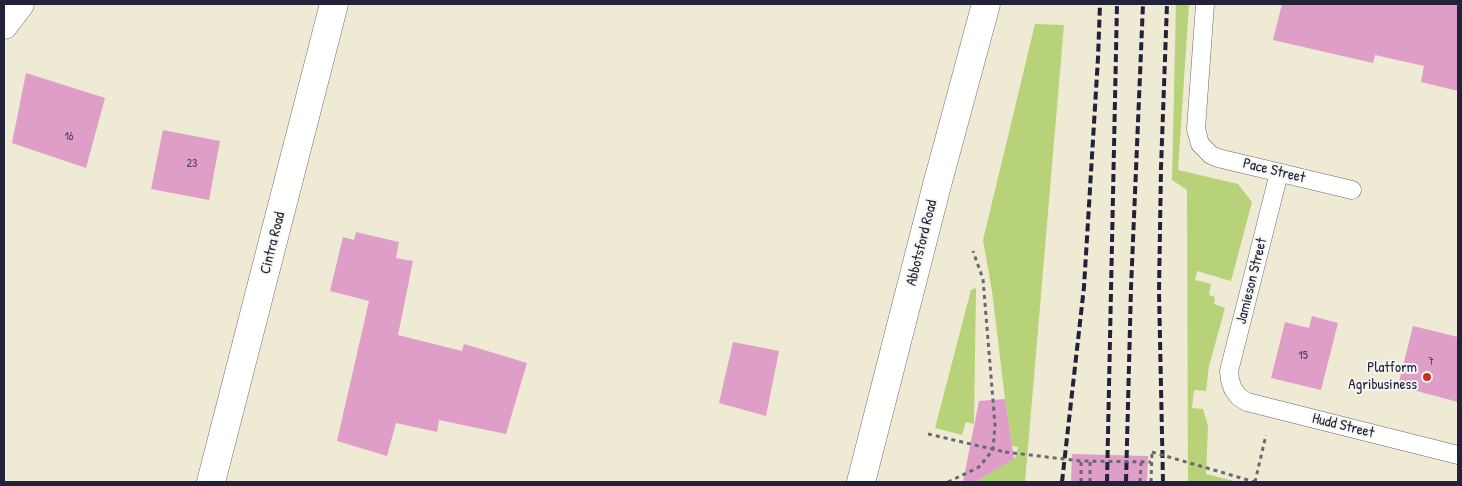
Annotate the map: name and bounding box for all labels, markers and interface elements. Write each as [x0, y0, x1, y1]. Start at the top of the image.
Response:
house number: 16 [64, 130, 74, 144]
street label: Pace Street [1241, 155, 1307, 187]
house number: 23 [187, 157, 197, 171]
street label: Abbotsford Road [903, 198, 941, 288]
street label: Cintra Road [257, 210, 289, 276]
street label: Jamieson Street [1233, 236, 1271, 326]
house number: 15 [1298, 349, 1308, 363]
house number: 7 [1428, 355, 1434, 369]
place label: Platform Agribusiness [1348, 359, 1417, 394]
marker: Platform Agribusiness [1421, 371, 1433, 383]
street label: Hudd Street [1310, 410, 1376, 442]

